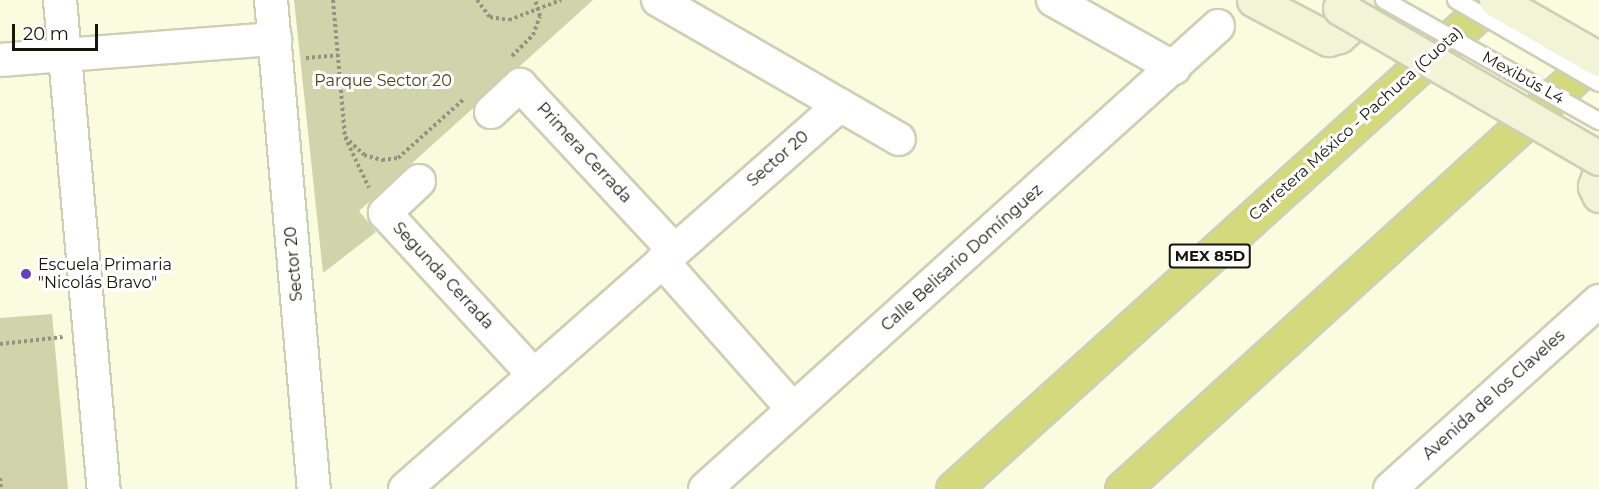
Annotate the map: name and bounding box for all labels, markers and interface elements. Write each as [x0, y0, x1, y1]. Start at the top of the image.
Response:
scale bar [15, 12, 100, 50]
text: 20 m [23, 23, 69, 45]
street label: Carretera México - Pachuca (Cuota) [1245, 23, 1467, 225]
street label: Mexibús L4 [1479, 48, 1567, 108]
park label: Parque Sector 20 [314, 71, 452, 91]
street label: Primera Cerrada [533, 99, 635, 207]
street label: Sector 20 [743, 127, 813, 191]
street label: Calle Belisario Domínguez [877, 180, 1047, 336]
street label: Segunda Cerrada [389, 219, 497, 333]
street label: Sector 20 [281, 226, 307, 302]
road number: MEX 85D [1168, 244, 1252, 268]
place label: Escuela Primaria "Nicolás Bravo" [38, 255, 172, 293]
marker: Escuela Primaria "Nicolás Bravo" [19, 267, 33, 281]
street label: Avenida de los Claveles [1419, 326, 1569, 464]

